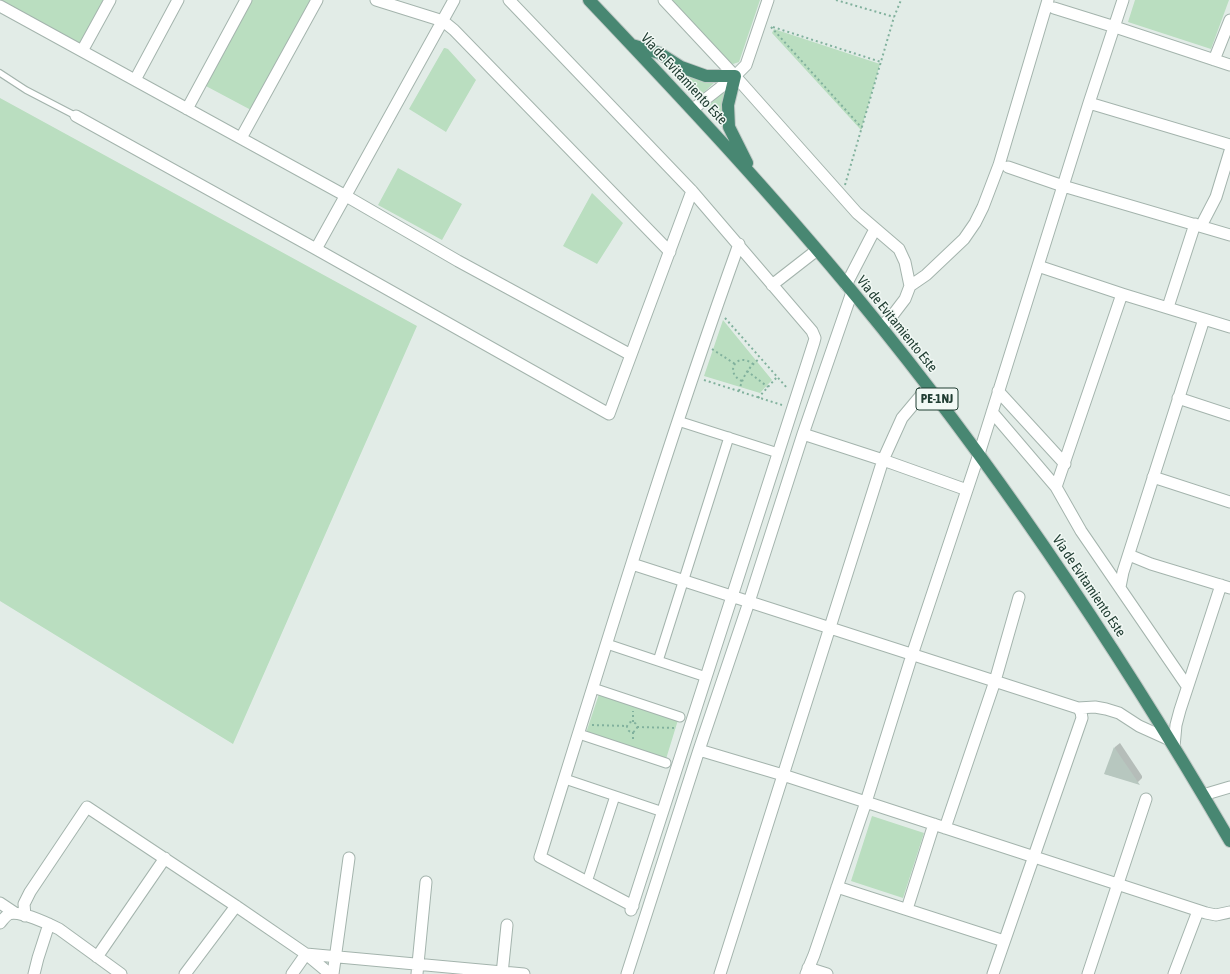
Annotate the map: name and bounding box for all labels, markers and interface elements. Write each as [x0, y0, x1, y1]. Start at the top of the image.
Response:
street label: Vía de Evitamiento Este [637, 30, 731, 128]
street label: Vía de Evitamiento Este [853, 273, 941, 375]
road number: PE-1NJ [916, 388, 958, 410]
street label: Vía de Evitamiento Este [1049, 532, 1129, 640]

